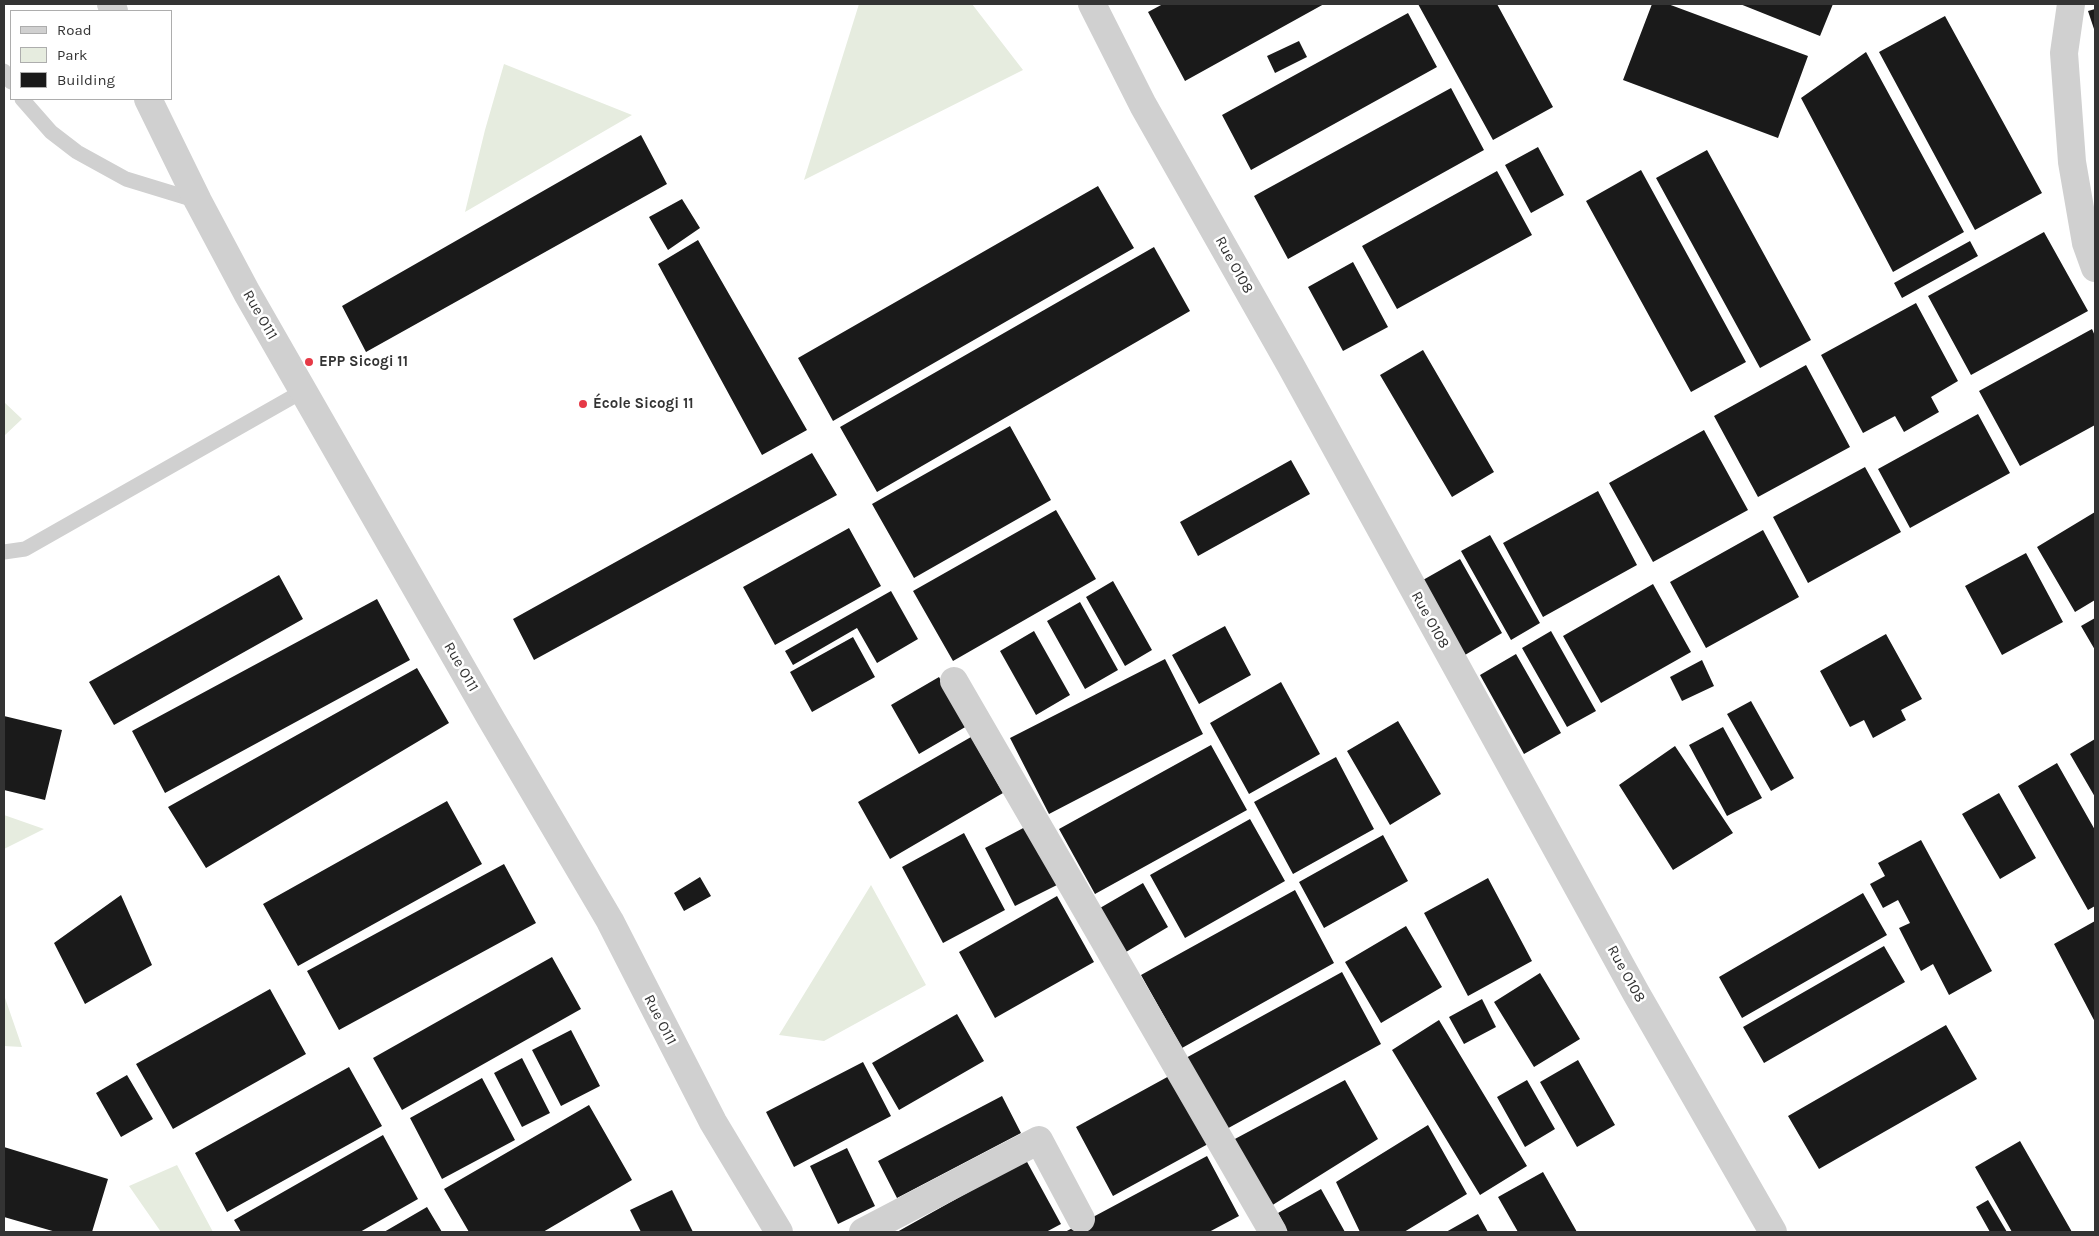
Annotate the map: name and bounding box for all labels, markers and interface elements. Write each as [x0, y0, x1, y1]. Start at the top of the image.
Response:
legend [10, 10, 172, 100]
text: Road [57, 21, 92, 39]
text: Park [57, 46, 87, 64]
text: Building [57, 71, 115, 89]
street label: Rue O108 [1211, 233, 1257, 297]
street label: Rue O111 [239, 287, 281, 343]
place label: EPP Sicogi 11 [319, 353, 408, 371]
marker: EPP Sicogi 11 [303, 356, 315, 368]
place label: École Sicogi 11 [593, 395, 694, 413]
marker: École Sicogi 11 [577, 398, 589, 410]
street label: Rue O108 [1407, 588, 1453, 652]
street label: Rue O111 [440, 639, 482, 695]
street label: Rue O108 [1603, 942, 1649, 1006]
street label: Rue O111 [640, 992, 680, 1048]

